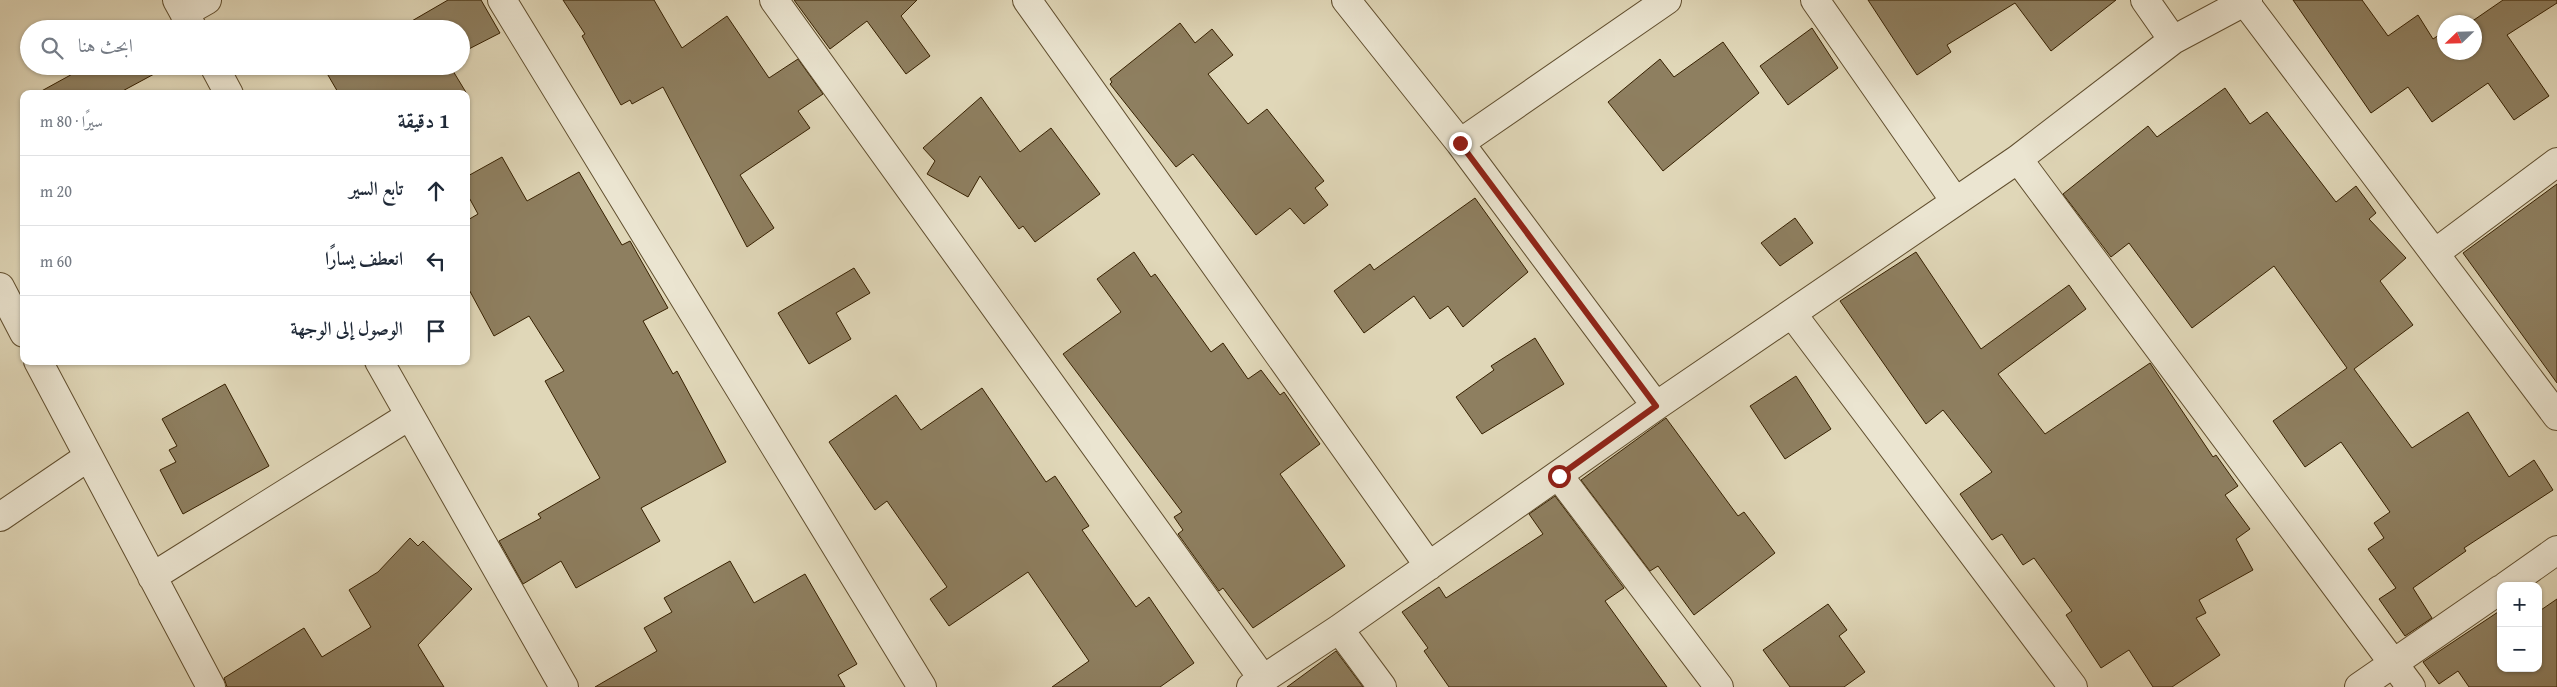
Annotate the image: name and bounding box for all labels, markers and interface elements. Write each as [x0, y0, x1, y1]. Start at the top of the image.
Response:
north arrow [2437, 15, 2482, 60]
search box [20, 20, 470, 75]
text: ابحث هنا [78, 31, 133, 59]
icon: search [38, 34, 66, 62]
text: 1 دقيقة [398, 105, 450, 136]
text: سيرًا · 80 m [40, 109, 103, 133]
route end [1449, 132, 1472, 155]
text: تابع السير [349, 174, 403, 202]
icon: ahead [422, 177, 450, 205]
text: 20 m [40, 179, 72, 203]
text: انعطف يسارًا [325, 244, 403, 272]
icon: left [422, 247, 450, 275]
text: 60 m [40, 249, 72, 273]
text: الوصول إلى الوجهة [291, 314, 403, 342]
icon: arrive [422, 317, 450, 345]
route start [1548, 465, 1571, 488]
map controls [2497, 582, 2542, 672]
button: + [2497, 582, 2542, 627]
button: − [2497, 627, 2542, 672]

